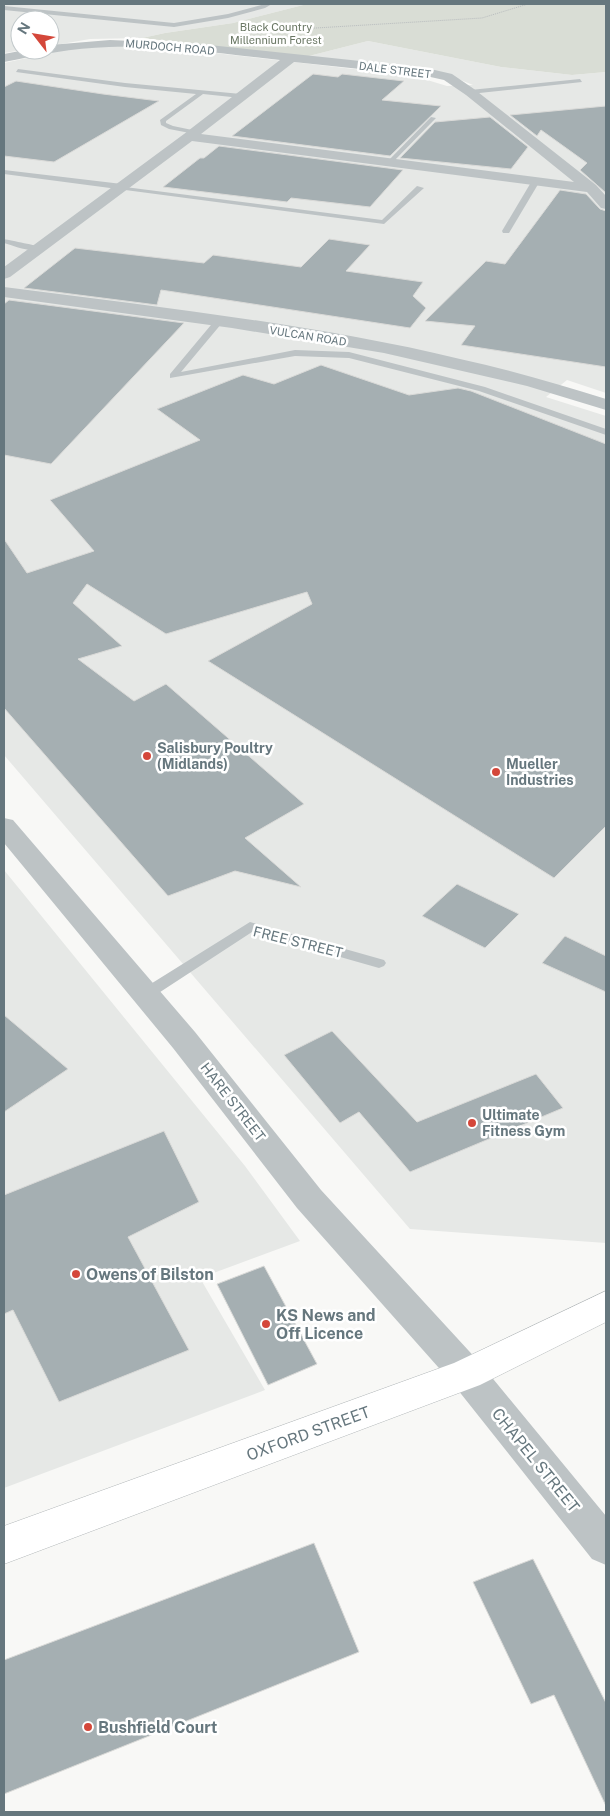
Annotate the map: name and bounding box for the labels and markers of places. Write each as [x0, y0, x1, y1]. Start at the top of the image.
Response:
place label: Salisbury Poultry (Midlands) [157, 740, 273, 772]
marker: Salisbury Poultry (Midlands) [141, 750, 153, 762]
place label: Mueller Industries [506, 756, 574, 788]
marker: Mueller Industries [490, 766, 502, 778]
place label: Ultimate Fitness Gym [482, 1107, 565, 1139]
marker: Ultimate Fitness Gym [466, 1117, 478, 1129]
place label: Owens of Bilston [86, 1265, 214, 1284]
marker: Owens of Bilston [70, 1268, 82, 1280]
place label: KS News and Off Licence [276, 1306, 375, 1343]
marker: KS News and Off Licence [260, 1318, 272, 1330]
place label: Bushfield Court [98, 1718, 218, 1737]
marker: Bushfield Court [82, 1721, 94, 1733]

